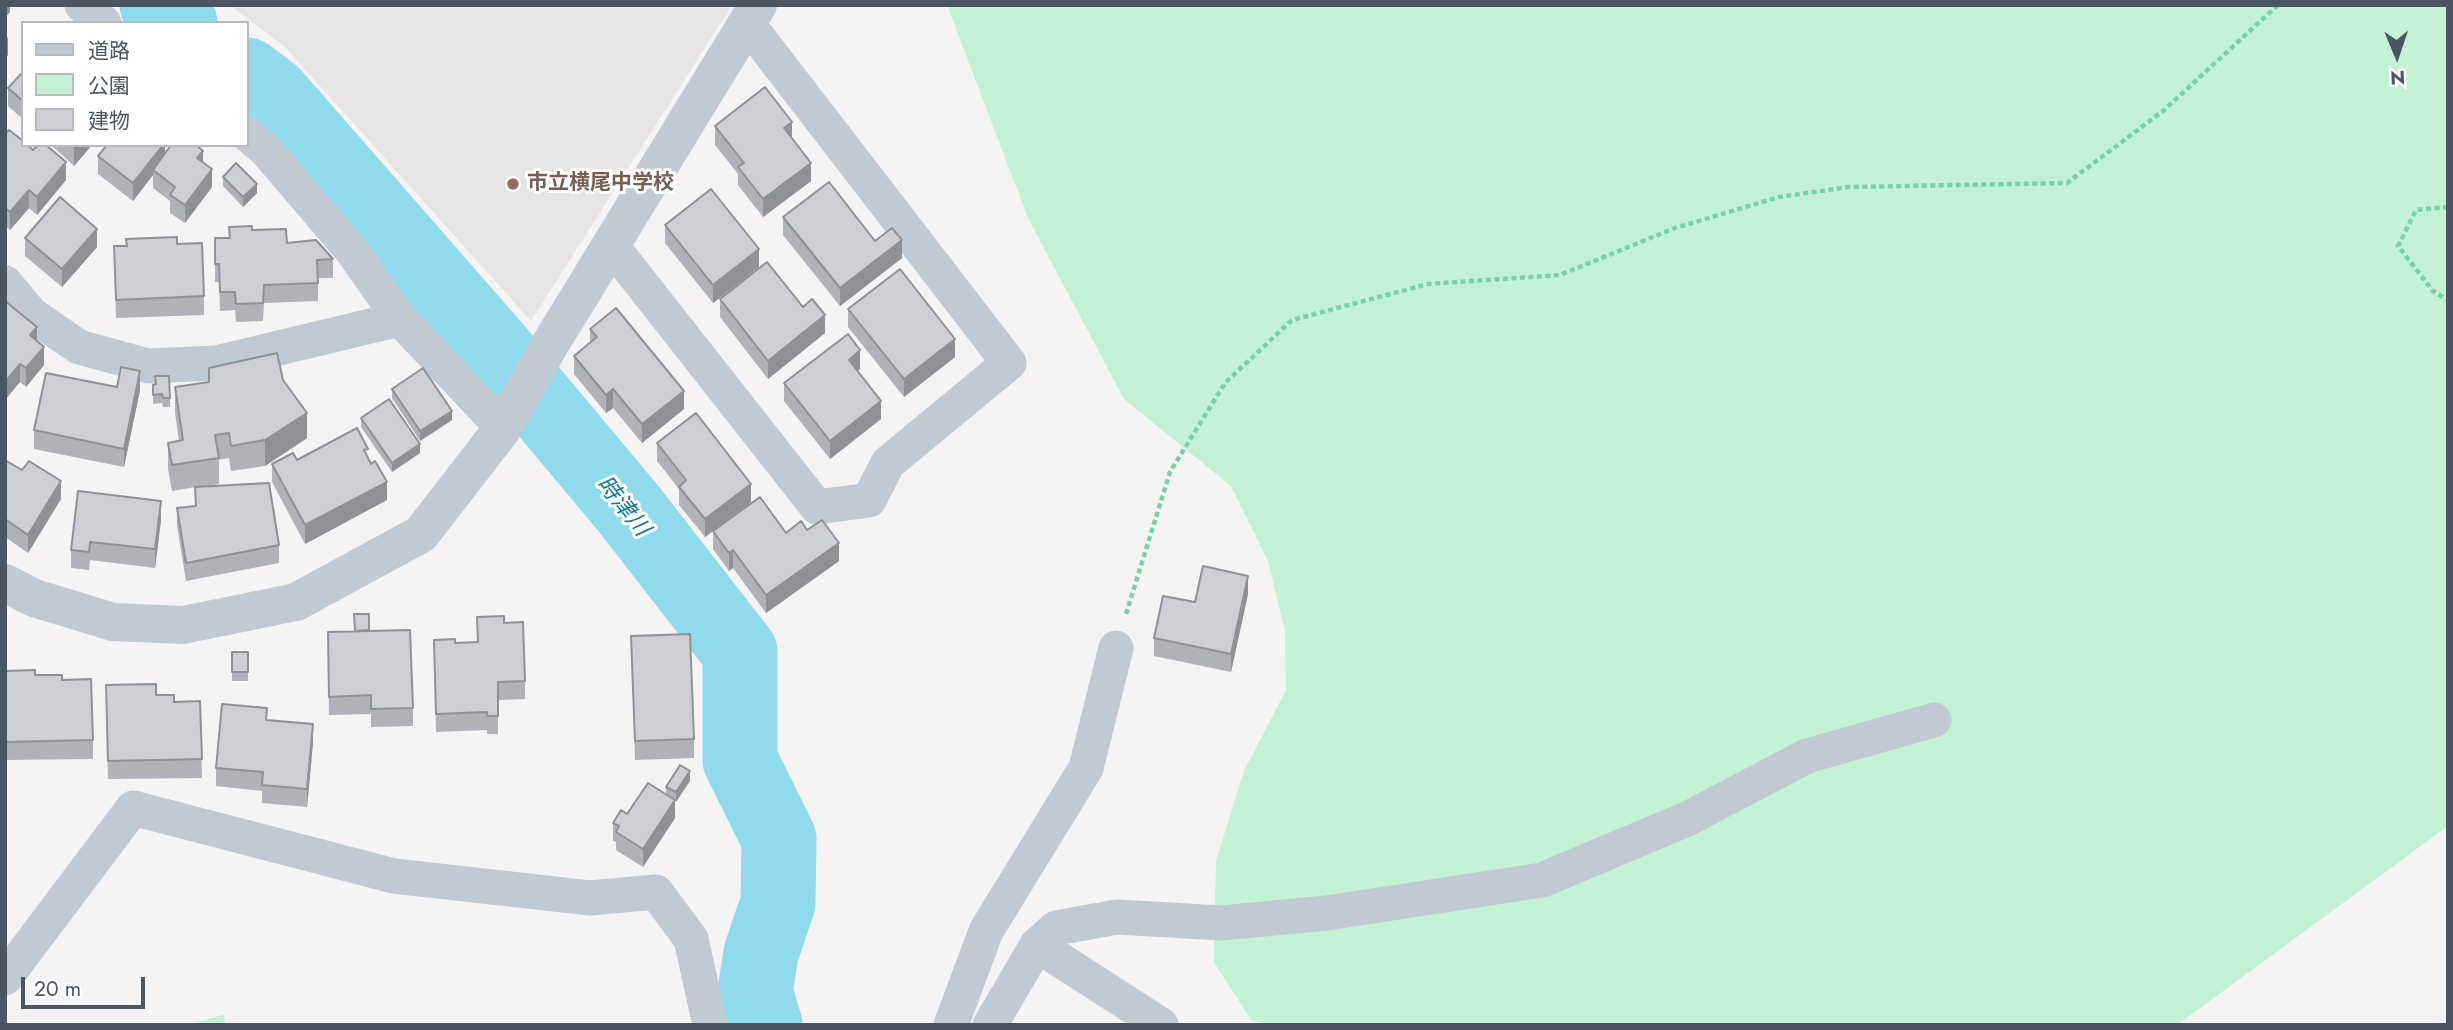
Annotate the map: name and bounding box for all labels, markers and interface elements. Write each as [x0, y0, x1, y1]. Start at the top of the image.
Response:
legend [21, 21, 248, 147]
north arrow [2362, 21, 2432, 91]
text: 道路 [88, 36, 130, 66]
text: N [2390, 64, 2406, 91]
text: 公園 [88, 71, 130, 101]
text: 建物 [88, 106, 130, 136]
place label: 市立横尾中学校 [527, 171, 674, 197]
marker: 市立横尾中学校 [505, 176, 521, 192]
water label: 時津川 [590, 472, 654, 542]
scale bar [24, 964, 149, 1008]
text: 20 m [34, 974, 81, 1004]

